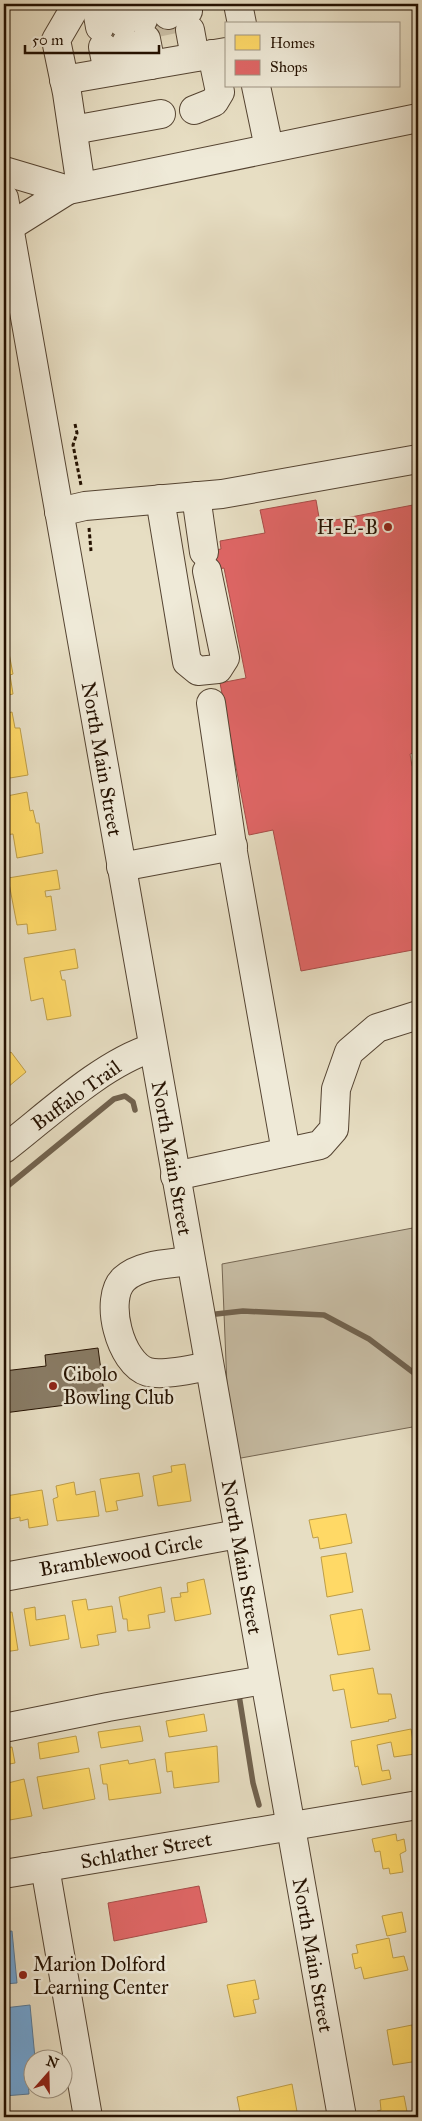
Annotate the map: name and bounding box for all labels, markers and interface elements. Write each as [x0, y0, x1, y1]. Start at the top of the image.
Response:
scale bar [25, 22, 159, 54]
legend [225, 22, 400, 88]
text: 50 m [32, 31, 64, 49]
text: Homes [270, 34, 315, 52]
text: Shops [270, 58, 308, 76]
place label: H-E-B [317, 515, 378, 539]
marker: H-E-B [382, 521, 394, 533]
street label: North Main Street [77, 680, 127, 838]
street label: Buffalo Trail [27, 1054, 126, 1135]
street label: North Main Street [147, 1079, 197, 1237]
place label: Cibolo Bowling Club [63, 1362, 174, 1410]
marker: Cibolo Bowling Club [47, 1380, 59, 1392]
street label: North Main Street [217, 1478, 267, 1636]
street label: Bramblewood Circle [37, 1529, 205, 1581]
street label: Schlather Street [78, 1827, 214, 1873]
street label: North Main Street [288, 1876, 338, 2034]
place label: Marion Dolford Learning Center [33, 1952, 169, 2000]
marker: Marion Dolford Learning Center [17, 1969, 29, 1981]
north arrow [22, 2048, 72, 2098]
text: N [44, 2052, 61, 2072]

